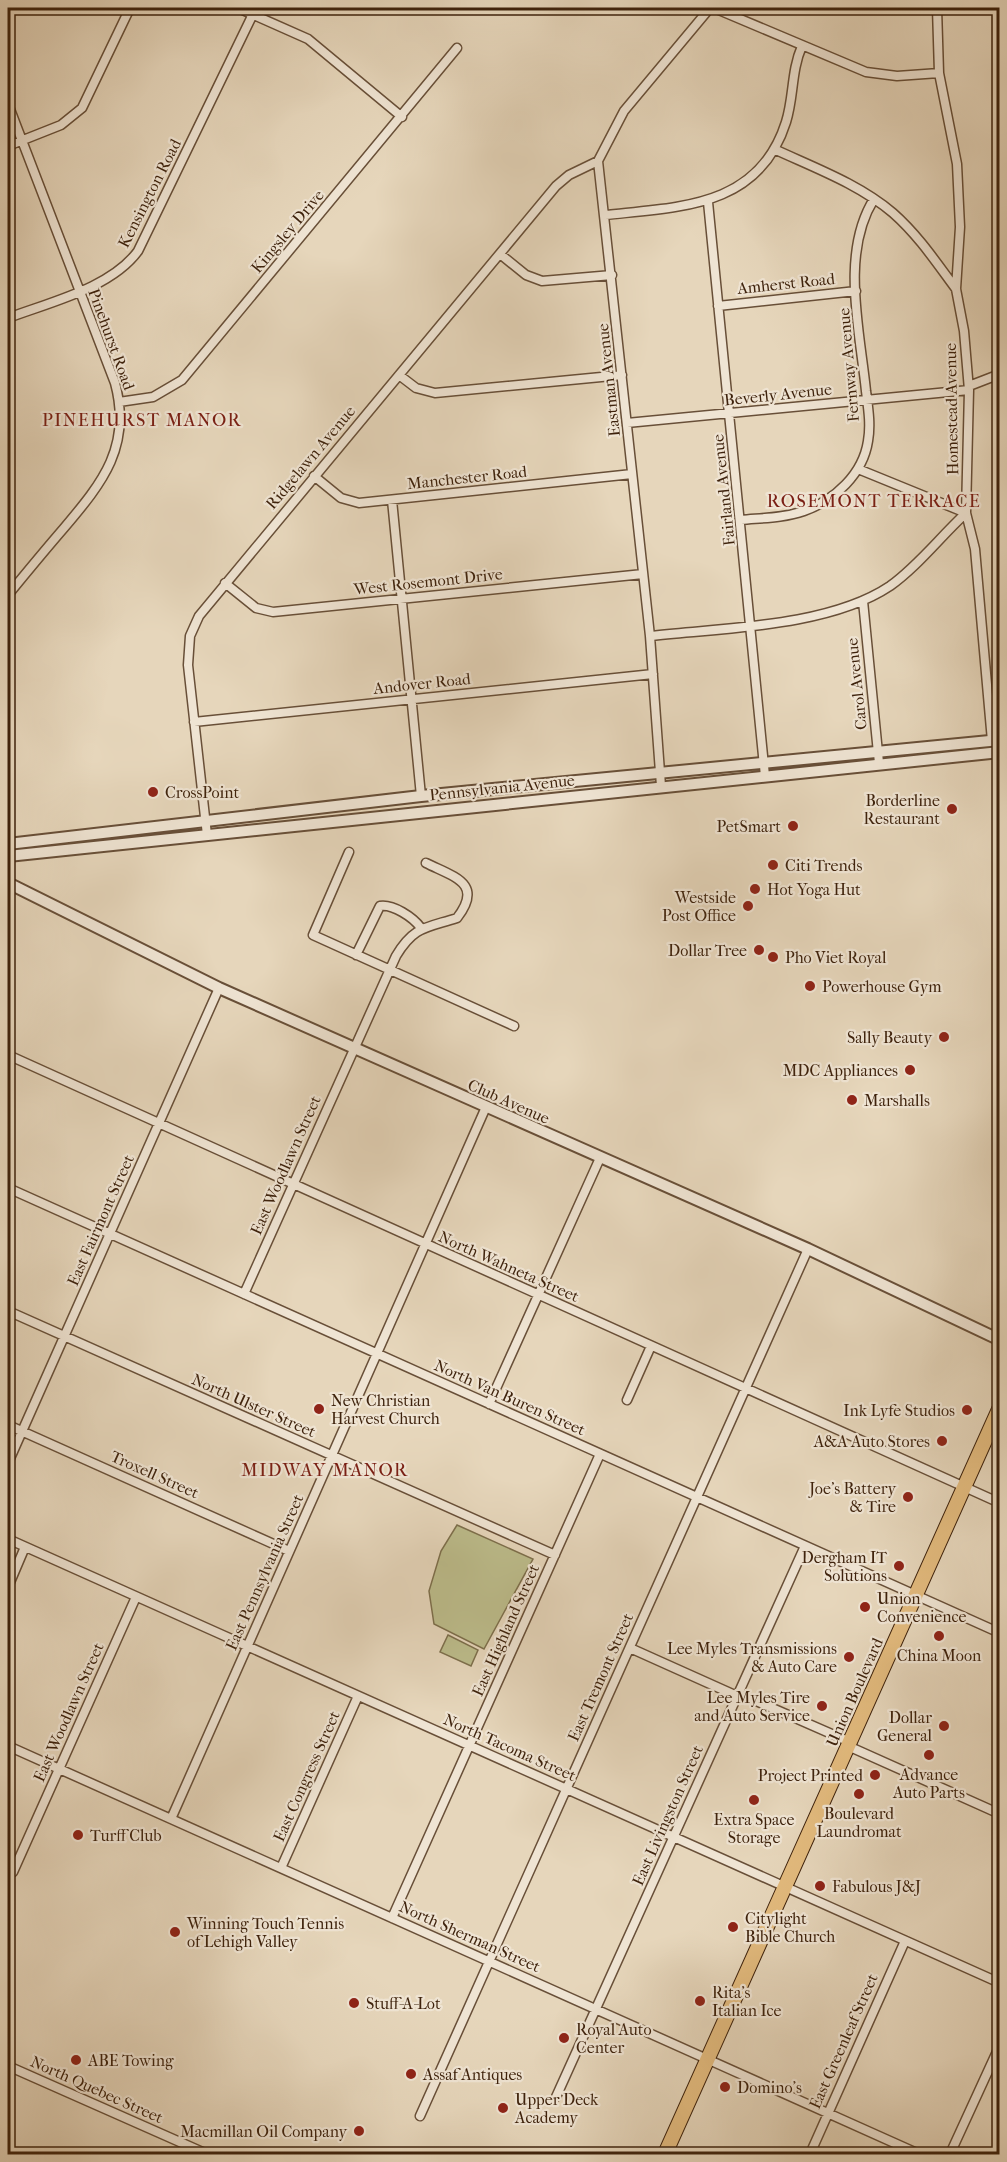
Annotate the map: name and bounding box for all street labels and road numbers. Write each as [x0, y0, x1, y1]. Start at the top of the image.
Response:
street label: Kensington Road [114, 135, 185, 251]
street label: Kingsley Drive [247, 186, 328, 277]
street label: Amherst Road [735, 269, 836, 298]
street label: Pinehurst Road [84, 286, 139, 393]
street label: Fernway Avenue [834, 307, 863, 423]
street label: Eastman Avenue [593, 322, 624, 438]
street label: Homestead Avenue [941, 343, 962, 475]
street label: Beverly Avenue [723, 379, 833, 410]
street label: Ridgelawn Avenue [262, 402, 359, 513]
street label: Fairland Avenue [708, 433, 739, 547]
street label: Manchester Road [406, 462, 528, 493]
street label: West Rosemont Drive [352, 564, 504, 599]
street label: Carol Avenue [842, 637, 871, 731]
street label: Andover Road [372, 669, 472, 698]
street label: Pennsylvania Avenue [428, 770, 576, 805]
street label: Club Avenue [465, 1075, 553, 1128]
street label: East Woodlawn Street [246, 1092, 325, 1238]
street label: East Fairmont Street [63, 1151, 138, 1289]
street label: North Wahneta Street [436, 1227, 582, 1306]
street label: North Van Buren Street [431, 1356, 589, 1439]
street label: North Ulster Street [189, 1370, 319, 1441]
street label: Troxell Street [108, 1447, 202, 1502]
street label: East Pennsylvania Street [221, 1491, 308, 1653]
street label: East Highland Street [468, 1561, 543, 1699]
street label: East Tremont Street [564, 1610, 637, 1744]
street label: Union Boulevard [822, 1635, 887, 1750]
street label: East Woodlawn Street [29, 1639, 108, 1785]
street label: East Congress Street [269, 1708, 344, 1844]
street label: North Tacoma Street [441, 1710, 579, 1785]
street label: East Livingston Street [628, 1742, 707, 1888]
street label: North Sherman Street [396, 1897, 544, 1976]
street label: East Greenleaf Street [805, 1970, 882, 2112]
street label: North Quebec Street [28, 2052, 166, 2127]

